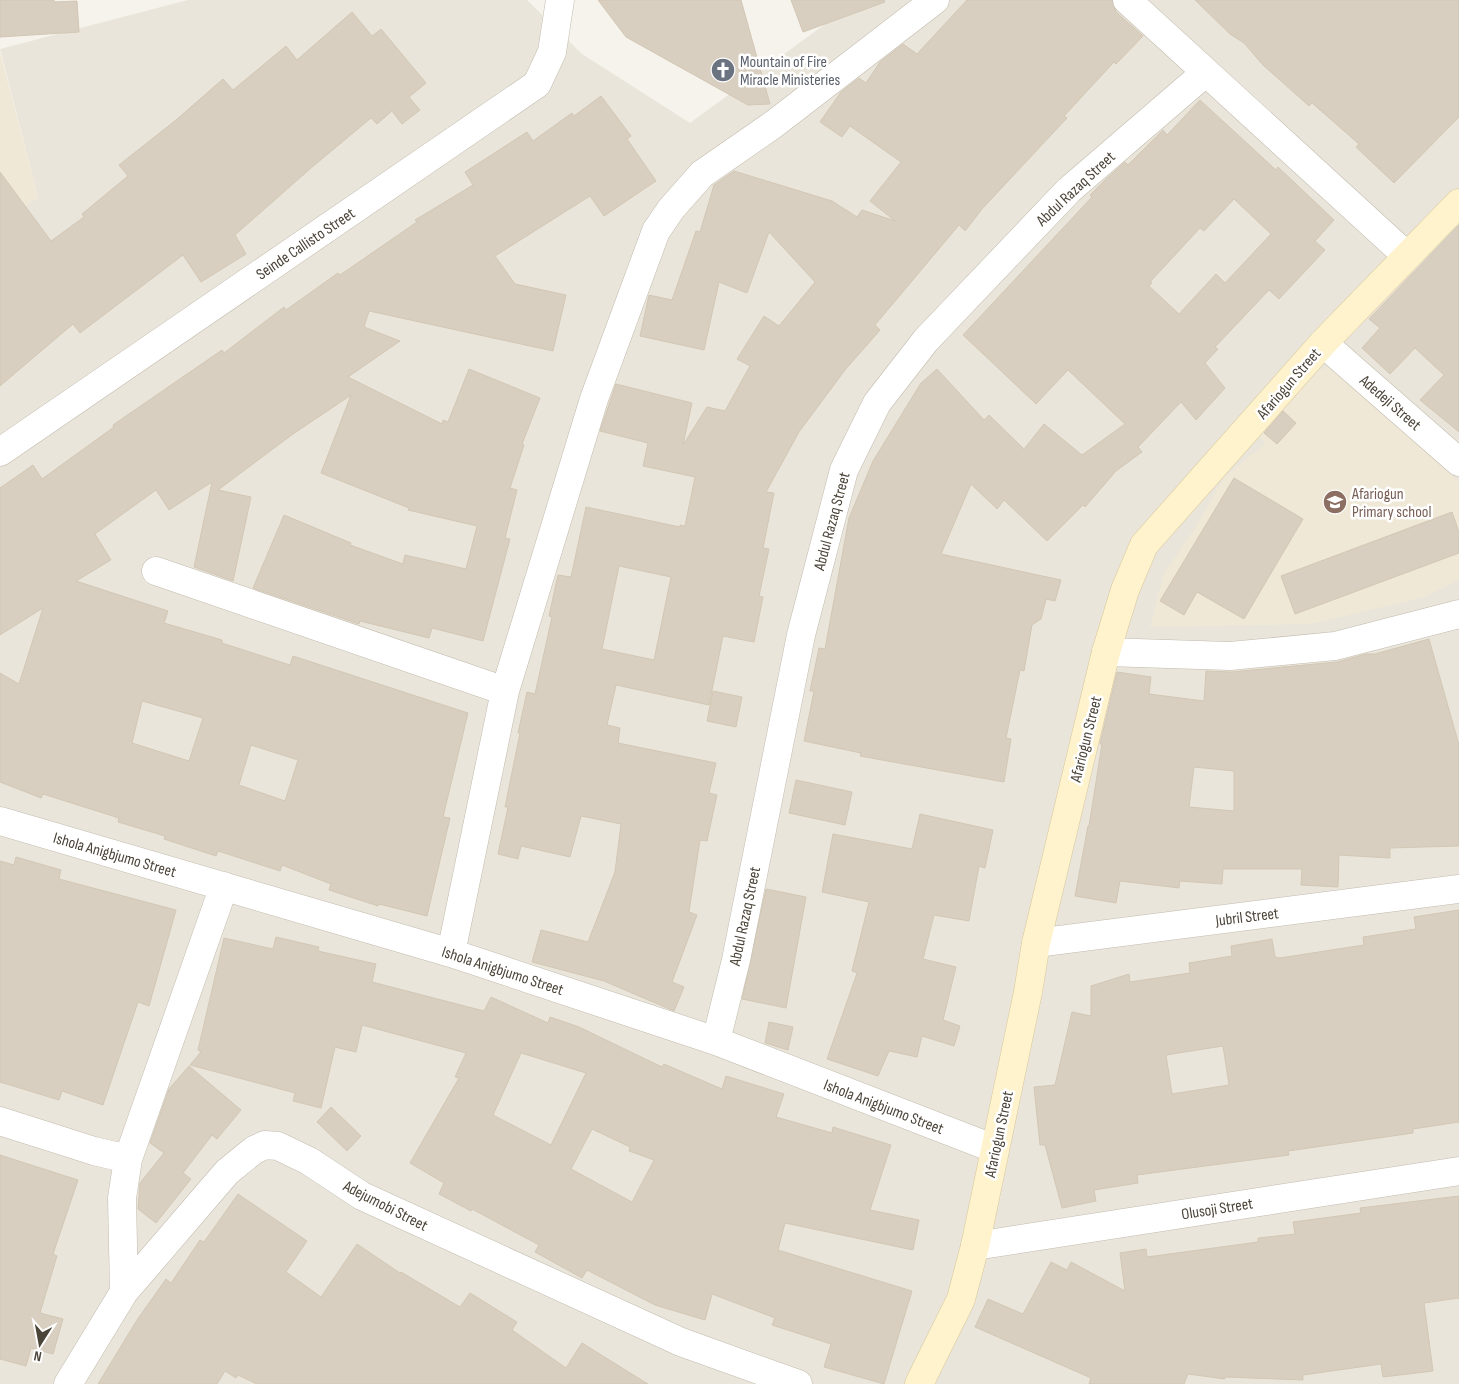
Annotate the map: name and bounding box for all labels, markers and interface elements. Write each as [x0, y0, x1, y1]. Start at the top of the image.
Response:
place label: Mountain of Fire Miracle Ministeries [740, 53, 841, 90]
church icon: Mountain of Fire Miracle Ministeries [710, 57, 736, 83]
street label: Abdul Razaq Street [1032, 148, 1119, 231]
street label: Seinde Callisto Street [253, 204, 359, 284]
street label: Afariogun Street [1252, 344, 1325, 424]
street label: Adedeji Street [1355, 371, 1425, 435]
street label: Abdul Razaq Street [810, 470, 855, 573]
place label: Afariogun Primary school [1351, 485, 1431, 522]
school or university icon: Afariogun Primary school [1322, 489, 1348, 515]
street label: Afariogun Street [1066, 694, 1106, 785]
street label: Ishola Anigbjumo Street [51, 829, 178, 882]
street label: Abdul Razaq Street [725, 865, 765, 969]
street label: Jubril Street [1214, 904, 1280, 931]
street label: Ishola Anigbjumo Street [439, 943, 566, 1000]
street label: Ishola Anigbjumo Street [821, 1076, 946, 1139]
street label: Afariogun Street [981, 1089, 1018, 1180]
street label: Adejumobi Street [339, 1177, 431, 1236]
street label: Olusoji Street [1180, 1194, 1254, 1225]
north arrow [15, 1319, 65, 1369]
text: N [32, 1347, 43, 1365]

